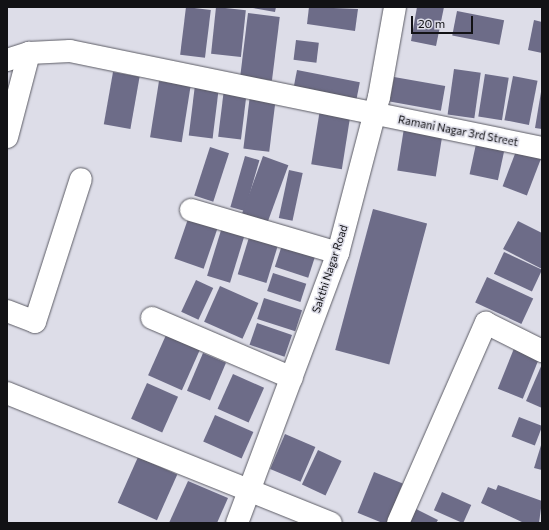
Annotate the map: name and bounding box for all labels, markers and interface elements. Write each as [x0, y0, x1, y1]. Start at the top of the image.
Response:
scale bar [413, 8, 475, 34]
text: 20 m [418, 16, 445, 30]
street label: Ramani Nagar 3rd Street [397, 113, 519, 149]
street label: Sakthi Nagar Road [310, 223, 350, 315]

